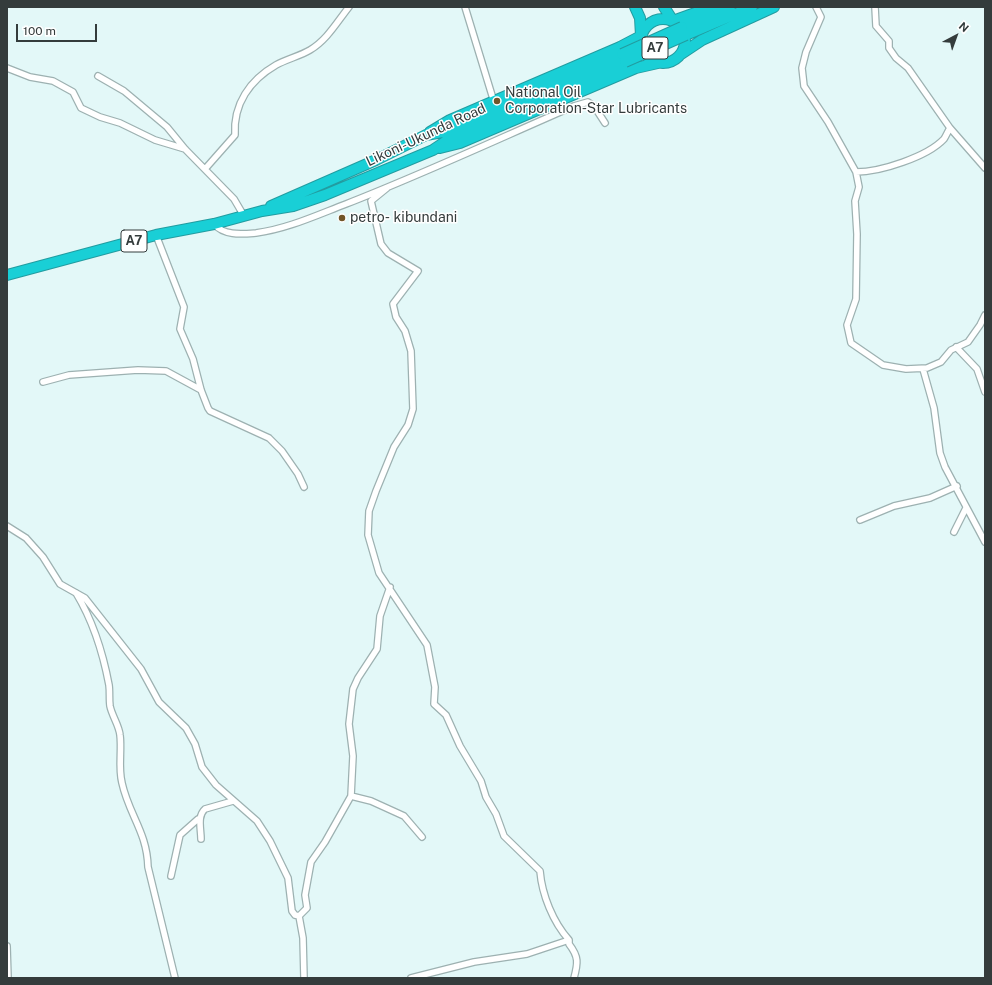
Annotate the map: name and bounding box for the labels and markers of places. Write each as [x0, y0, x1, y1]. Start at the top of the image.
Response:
place label: National Oil Corporation-Star Lubricants [505, 85, 687, 118]
marker: National Oil Corporation-Star Lubricants [492, 96, 502, 106]
place label: petro- kibundani [350, 210, 457, 226]
marker: petro- kibundani [337, 213, 347, 223]

